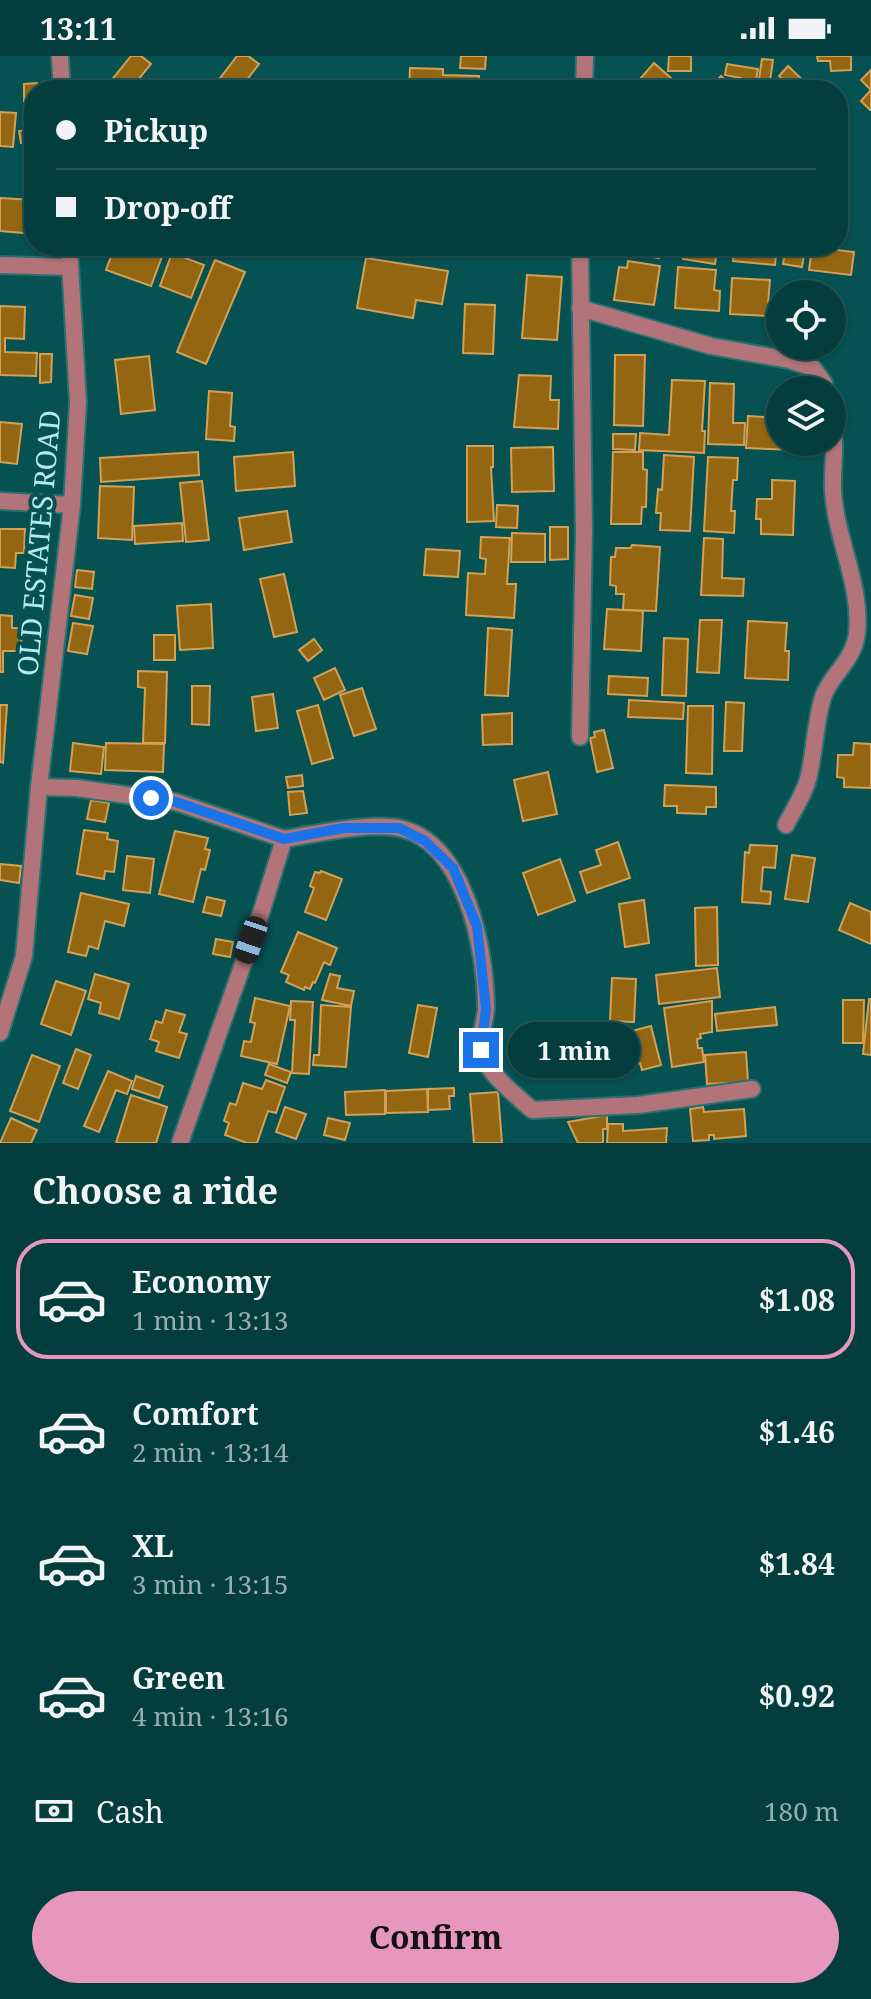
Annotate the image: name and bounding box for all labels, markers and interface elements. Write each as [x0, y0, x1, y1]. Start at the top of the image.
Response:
text: 13:11 [40, 8, 117, 49]
text: Pickup [104, 110, 208, 151]
text: Drop-off [104, 187, 231, 228]
map controls [766, 280, 846, 456]
button: locate [766, 280, 846, 360]
button: layers [766, 376, 846, 456]
street label: OLD ESTATES ROAD [7, 408, 69, 678]
route start [133, 780, 169, 816]
car [232, 913, 270, 967]
callout: 1 min [509, 1022, 641, 1078]
route end [463, 1032, 499, 1068]
text: 1 min [537, 1032, 611, 1068]
text: Choose a ride [32, 1166, 278, 1215]
text: Economy [132, 1261, 271, 1302]
icon: car [36, 1263, 108, 1335]
text: $1.08 [758, 1279, 835, 1320]
text: 1 min · 13:13 [132, 1302, 289, 1338]
text: Comfort [132, 1393, 259, 1434]
icon: car [36, 1395, 108, 1467]
text: $1.46 [758, 1411, 835, 1452]
text: 2 min · 13:14 [132, 1434, 289, 1470]
text: XL [132, 1525, 174, 1566]
icon: car [36, 1527, 108, 1599]
text: $1.84 [758, 1543, 835, 1584]
text: 3 min · 13:15 [132, 1566, 289, 1602]
text: Green [132, 1657, 225, 1698]
icon: car [36, 1659, 108, 1731]
text: $0.92 [758, 1675, 835, 1716]
text: 4 min · 13:16 [132, 1698, 289, 1734]
icon: cash [32, 1789, 76, 1833]
text: Cash [96, 1791, 164, 1832]
text: 180 m [764, 1793, 839, 1829]
button: Confirm [32, 1891, 839, 1983]

